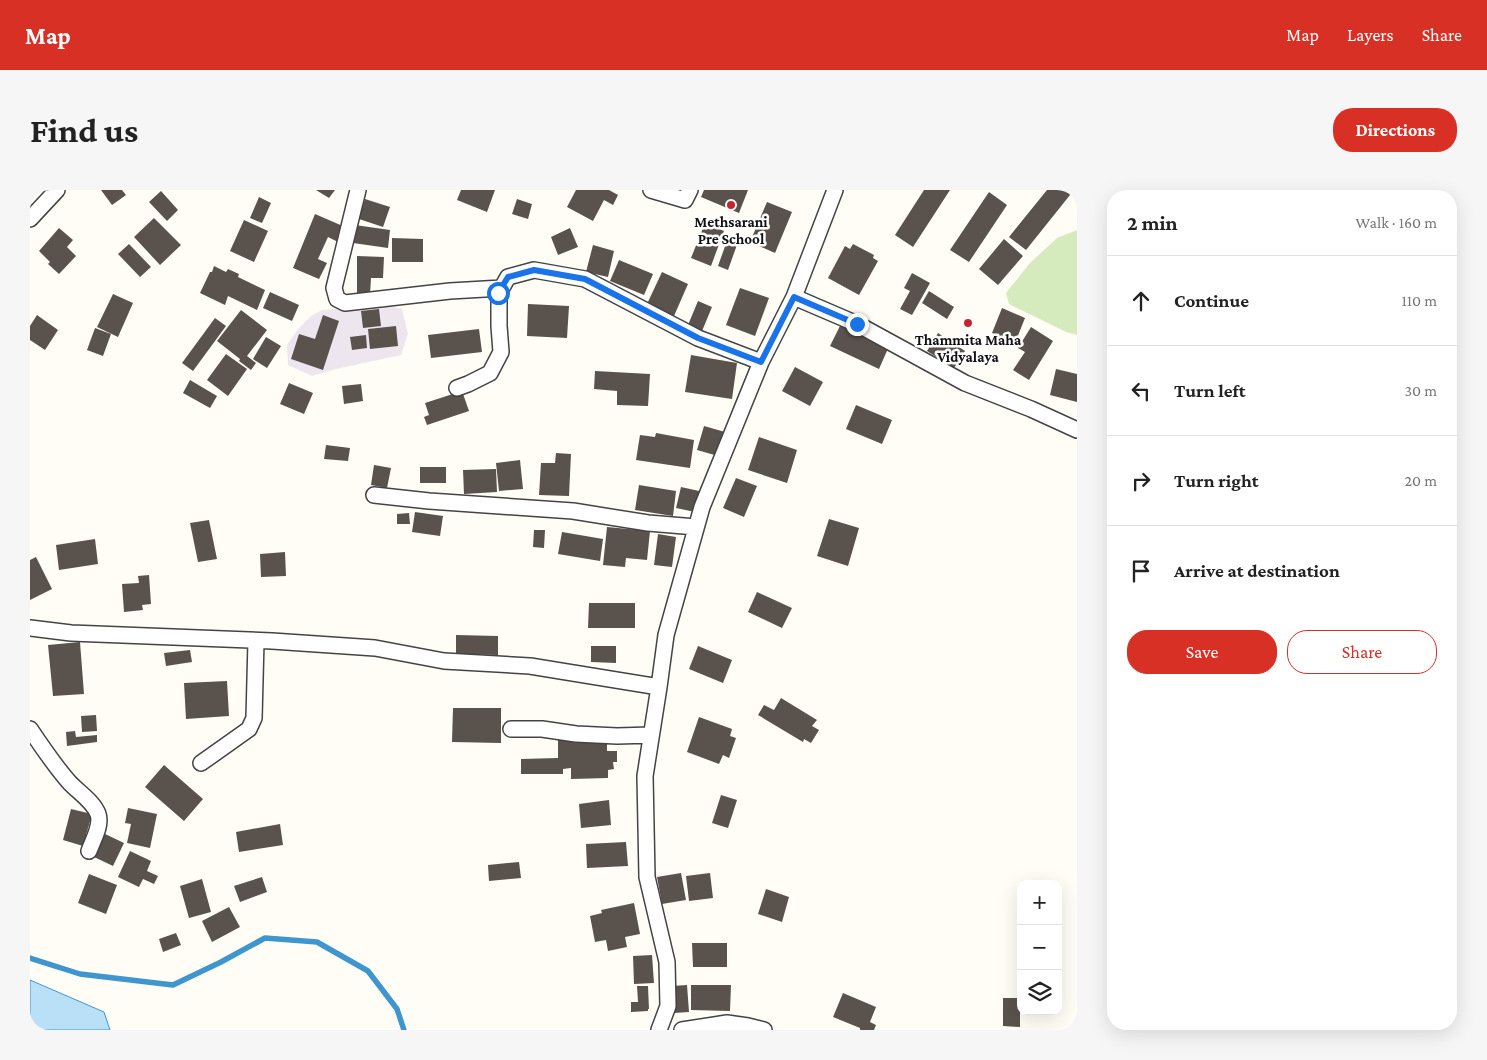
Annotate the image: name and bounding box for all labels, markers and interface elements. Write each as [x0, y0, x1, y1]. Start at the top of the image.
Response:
text: Map [25, 22, 71, 49]
text: Map [1286, 25, 1319, 45]
text: Layers [1347, 25, 1394, 45]
text: Share [1422, 25, 1462, 45]
button: Directions [1333, 108, 1457, 152]
text: Find us [30, 111, 138, 150]
marker: Methsarani Pre School [725, 199, 737, 211]
text: 2 min [1127, 211, 1178, 235]
place label: Methsarani Pre School [694, 214, 768, 247]
text: Walk · 160 m [1356, 214, 1437, 231]
route start [487, 282, 510, 305]
icon: ahead [1127, 287, 1155, 315]
text: Continue [1174, 290, 1249, 311]
text: 110 m [1401, 292, 1437, 309]
route end [846, 313, 869, 336]
marker: Thammita Maha Vidyalaya [962, 317, 974, 329]
place label: Thammita Maha Vidyalaya [915, 332, 1022, 365]
icon: left [1127, 377, 1155, 405]
text: Turn left [1174, 380, 1246, 401]
text: 30 m [1405, 382, 1437, 399]
icon: right [1127, 467, 1155, 495]
text: Turn right [1174, 470, 1259, 491]
text: 20 m [1404, 472, 1437, 489]
icon: arrive [1127, 557, 1155, 585]
text: Arrive at destination [1174, 560, 1340, 581]
button: Save [1127, 630, 1277, 674]
button: Share [1287, 630, 1437, 674]
map controls [1017, 880, 1062, 1015]
button: + [1017, 880, 1062, 925]
button: − [1017, 925, 1062, 970]
button: layers [1017, 970, 1062, 1015]

